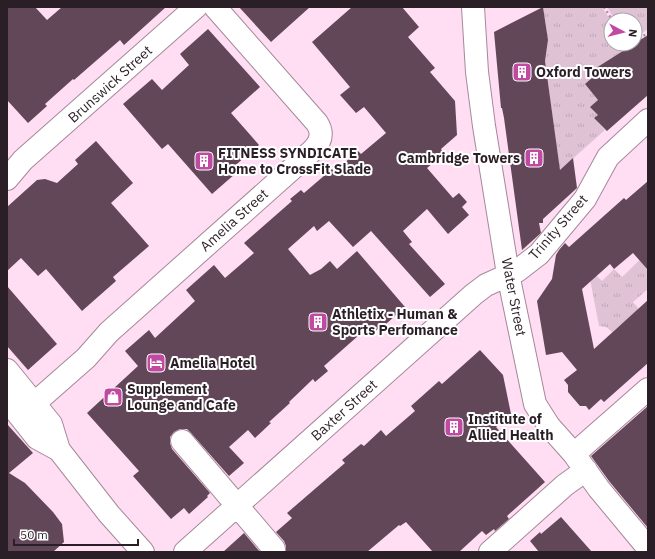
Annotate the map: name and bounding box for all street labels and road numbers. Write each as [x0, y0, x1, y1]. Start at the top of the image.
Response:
street label: Brunswick Street [64, 41, 156, 127]
street label: Amelia Street [196, 185, 272, 255]
street label: Trinity Street [525, 190, 591, 263]
street label: Water Street [498, 256, 530, 338]
street label: Baxter Street [307, 375, 381, 444]

